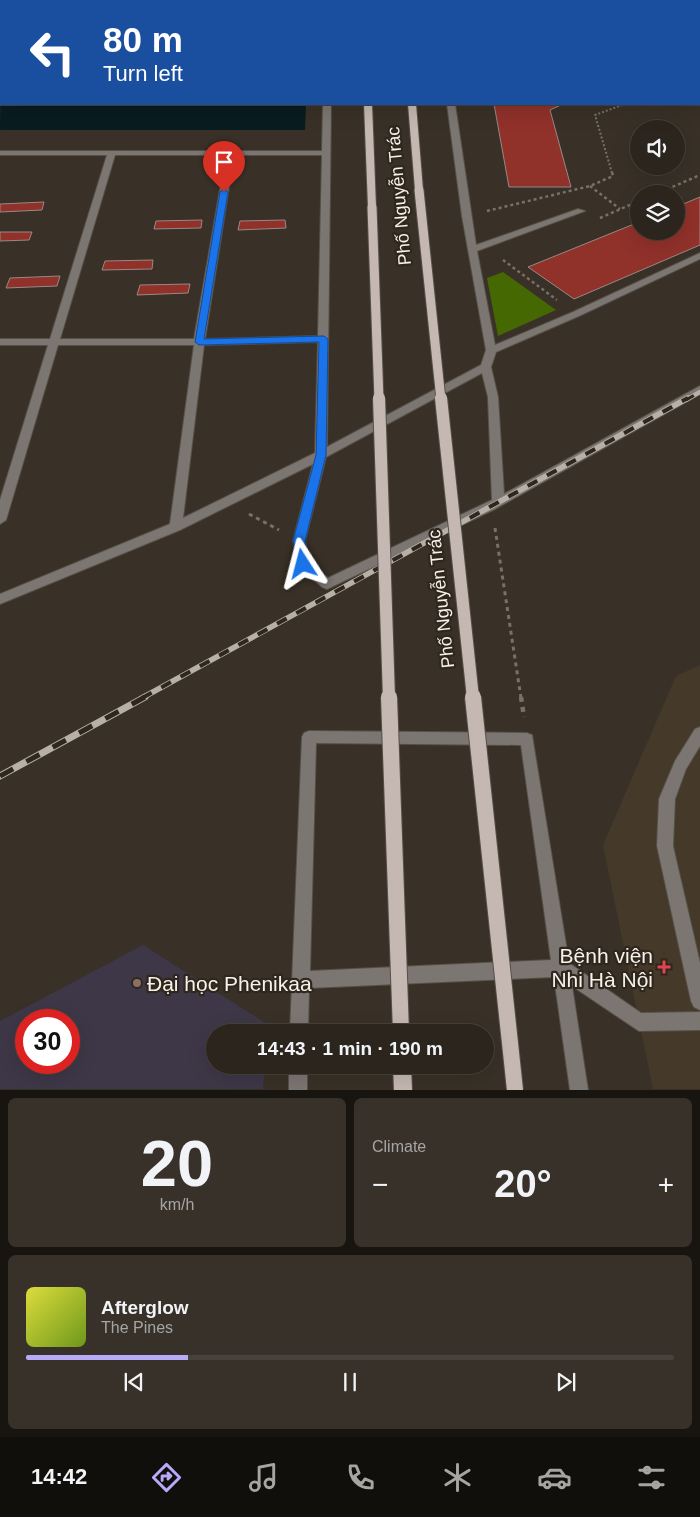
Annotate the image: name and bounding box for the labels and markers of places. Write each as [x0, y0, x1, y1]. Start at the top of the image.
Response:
pin [203, 141, 245, 192]
place label: Bệnh viện Nhi Hà Nội [551, 944, 653, 991]
marker: Bệnh viện Nhi Hà Nội [657, 960, 671, 974]
place label: Đại học Phenikaa [147, 972, 312, 995]
marker: Đại học Phenikaa [131, 977, 143, 989]

